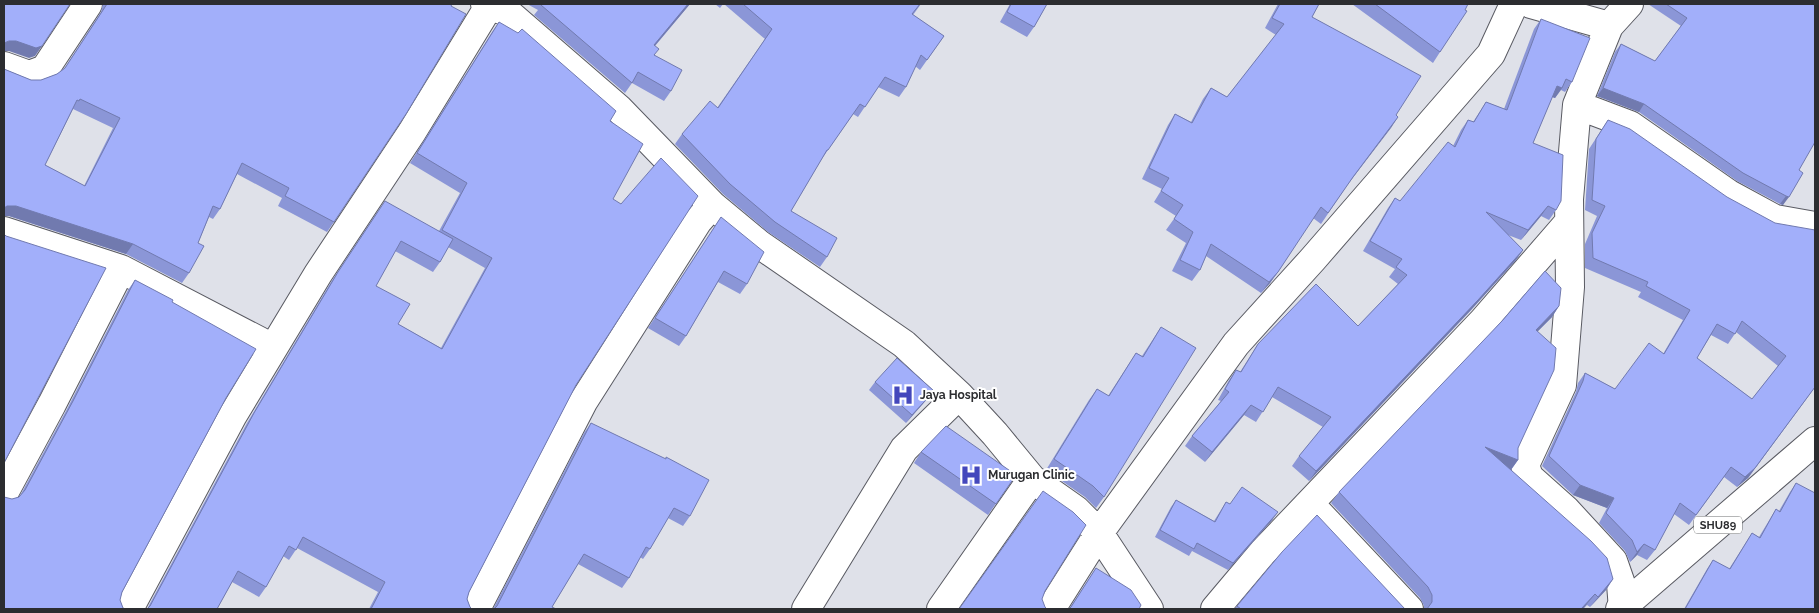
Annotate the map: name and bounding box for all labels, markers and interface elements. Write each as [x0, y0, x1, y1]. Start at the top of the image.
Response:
hospital icon: Jaya Hospital [890, 382, 916, 408]
place label: Jaya Hospital [920, 388, 997, 402]
hospital icon: Murugan Clinic [958, 462, 984, 488]
place label: Murugan Clinic [988, 468, 1075, 482]
road number: SHU89 [1694, 516, 1742, 534]

